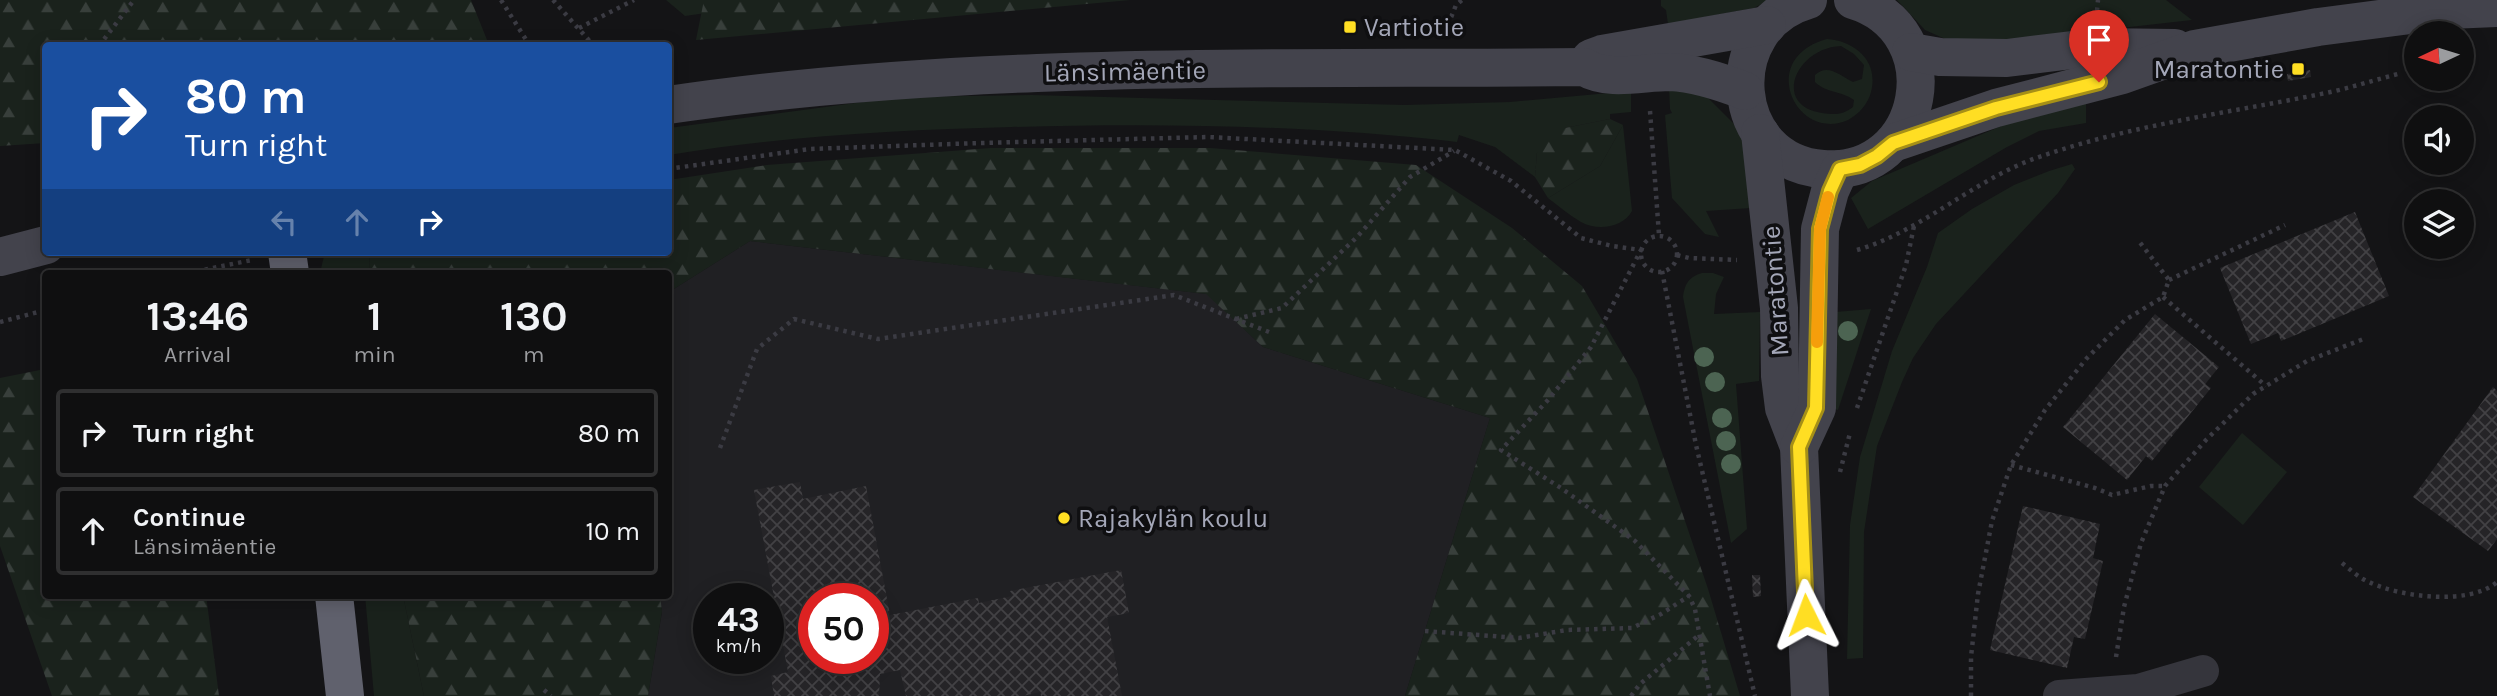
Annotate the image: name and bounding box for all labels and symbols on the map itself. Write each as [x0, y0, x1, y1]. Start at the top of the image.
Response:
pin [2069, 10, 2129, 82]
place label: Vartiotie [1364, 12, 1464, 43]
marker: Vartiotie [1342, 19, 1358, 35]
north arrow [2404, 21, 2474, 91]
place label: Maratontie [2153, 54, 2284, 85]
street label: Länsimäentie [1044, 55, 1206, 88]
marker: Maratontie [2290, 61, 2306, 77]
street label: Maratontie [1755, 225, 1796, 357]
place label: Rajakylän koulu [1078, 503, 1268, 534]
marker: Rajakylän koulu [1056, 510, 1072, 526]
position arrow [1769, 578, 1843, 652]
speed limit sign: 50 [798, 583, 889, 674]

